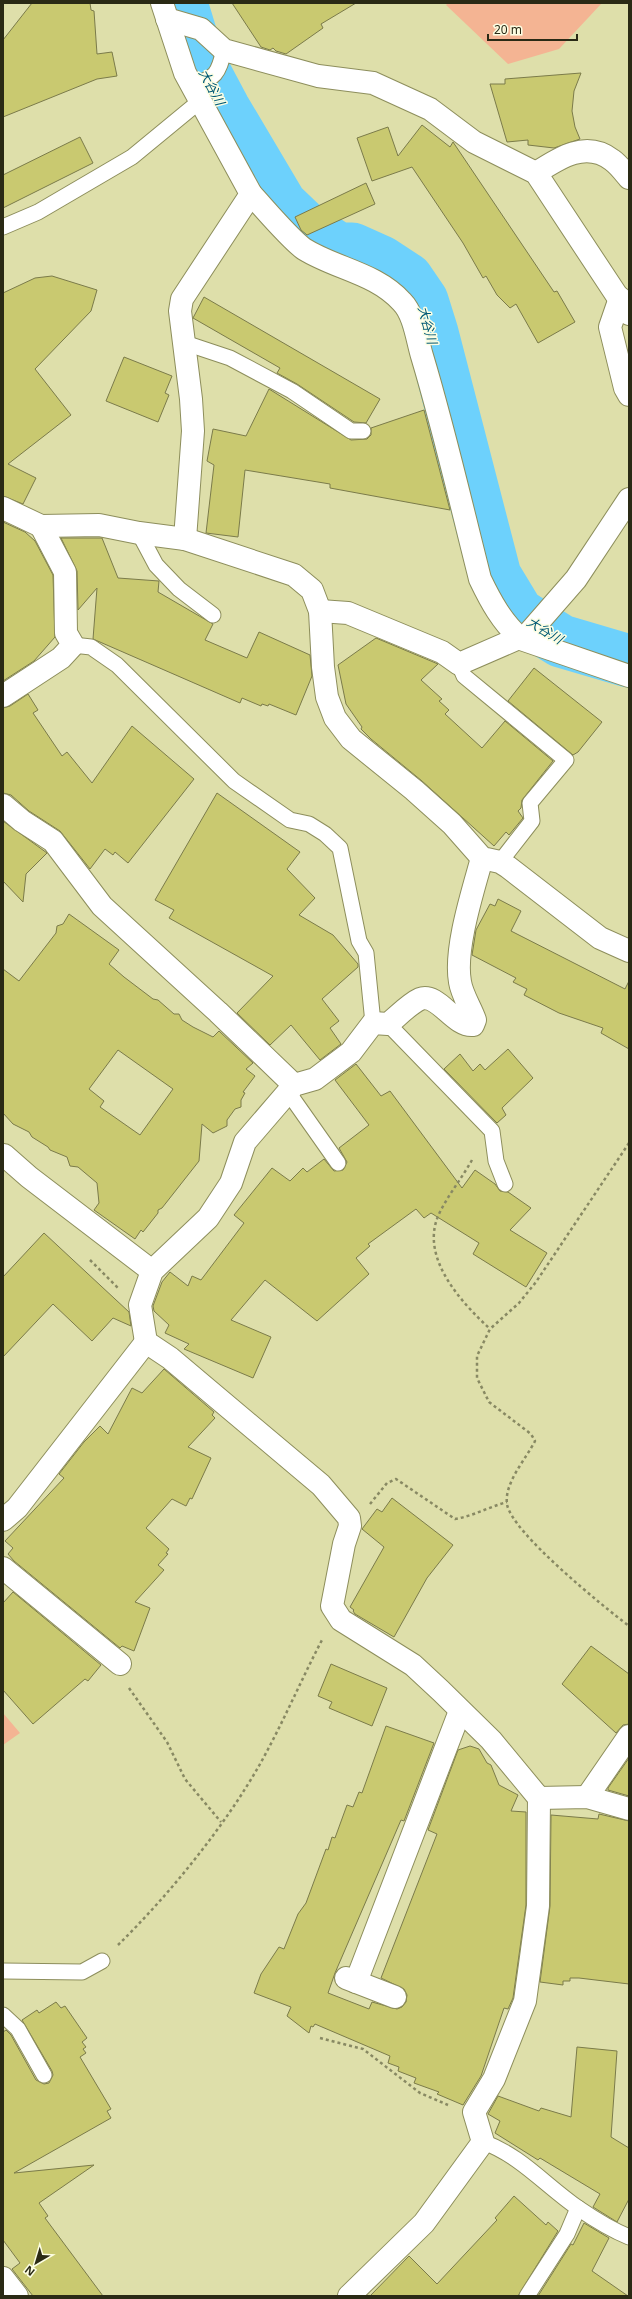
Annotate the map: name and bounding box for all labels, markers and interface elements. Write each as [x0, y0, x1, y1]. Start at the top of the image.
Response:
scale bar [488, 16, 577, 42]
text: 20 m [494, 21, 522, 38]
water label: 大谷川 [195, 66, 230, 110]
water label: 大谷川 [414, 304, 442, 348]
water label: 大谷川 [524, 612, 568, 649]
north arrow [16, 2243, 56, 2283]
text: N [21, 2263, 38, 2280]

